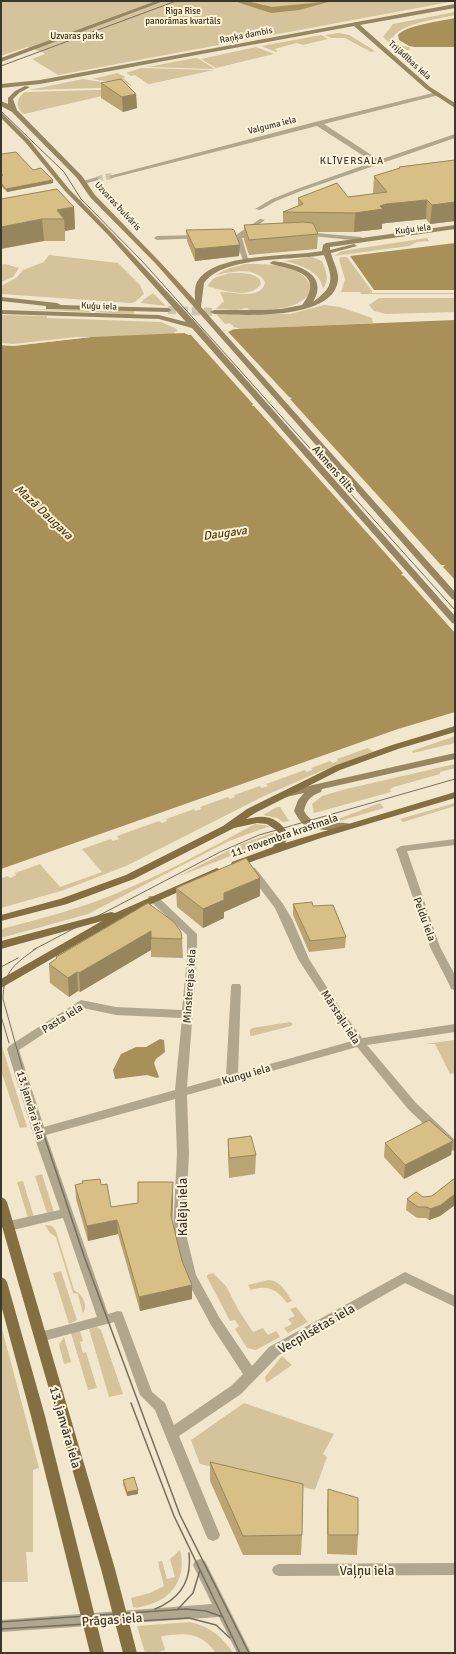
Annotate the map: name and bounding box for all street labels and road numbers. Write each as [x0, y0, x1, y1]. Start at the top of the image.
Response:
street label: Raņķa dambis [219, 25, 273, 46]
street label: Trijādības iela [386, 38, 434, 83]
street label: Valguma iela [247, 114, 298, 137]
street label: Uzvaras bulvāris [92, 180, 143, 233]
street label: Kuģu iela [395, 222, 432, 237]
street label: Kuģu iela [81, 300, 118, 313]
street label: Akmens tilts [310, 443, 358, 496]
street label: 11. novembra krastmala [229, 811, 340, 860]
street label: Peldu iela [411, 895, 439, 943]
street label: Minsterejas iela [180, 948, 199, 1024]
street label: Mārstaļu iela [318, 988, 363, 1047]
street label: Pasta iela [40, 1001, 85, 1036]
street label: Kungu iela [220, 1061, 272, 1088]
street label: 13. janvāra iela [14, 1069, 47, 1142]
street label: Kalēju iela [175, 1178, 191, 1236]
street label: Vecpilsētas iela [275, 1300, 358, 1357]
street label: 13. janvāra iela [46, 1384, 84, 1470]
street label: Vaļņu iela [340, 1563, 394, 1579]
street label: Prāgas iela [81, 1610, 143, 1630]

